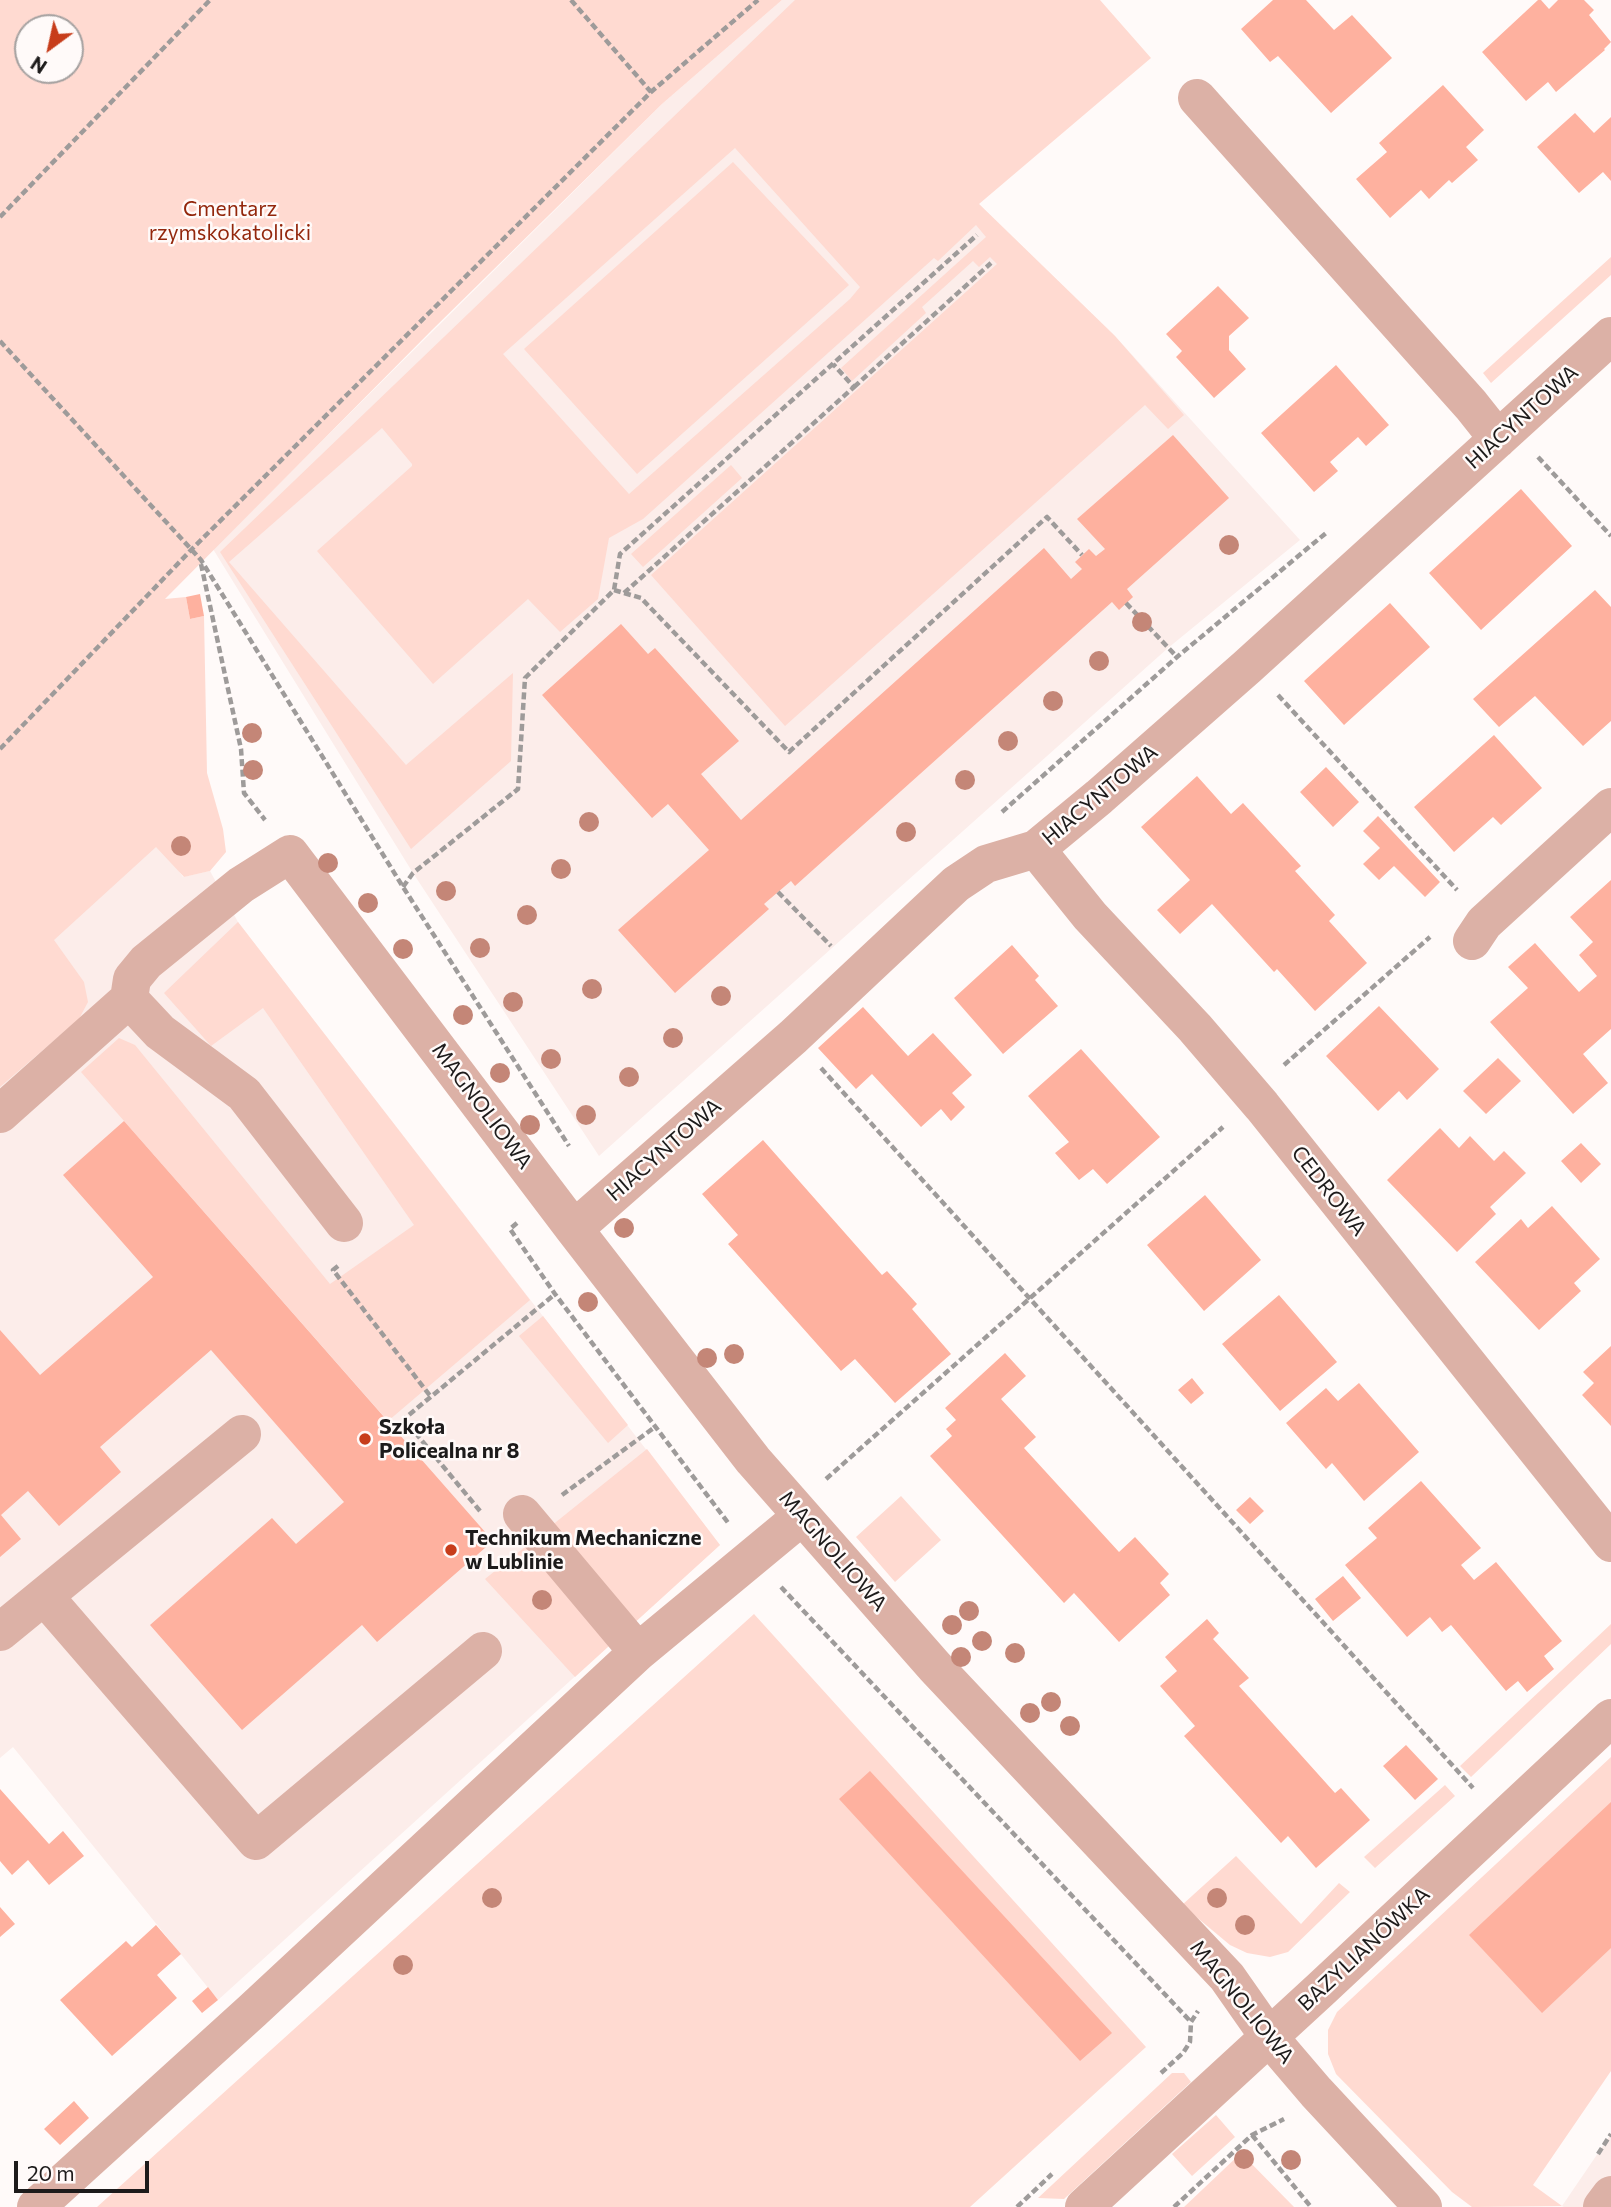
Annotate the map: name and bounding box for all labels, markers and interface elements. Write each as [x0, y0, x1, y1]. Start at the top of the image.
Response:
north arrow [14, 14, 84, 84]
text: N [26, 52, 51, 79]
park label: Cmentarz rzymskokatolicki [149, 196, 311, 246]
street label: HIACYNTOWA [1460, 360, 1584, 474]
street label: HIACYNTOWA [1037, 739, 1163, 851]
street label: MAGNOLIOWA [426, 1038, 538, 1174]
street label: HIACYNTOWA [602, 1094, 726, 1206]
street label: CEDROWA [1286, 1141, 1372, 1241]
place label: Szkoła Policealna nr 8 [379, 1414, 520, 1464]
marker: Szkoła Policealna nr 8 [357, 1431, 373, 1447]
street label: MAGNOLIOWA [774, 1486, 892, 1616]
place label: Technikum Mechaniczne w Lublinie [465, 1525, 702, 1575]
marker: Technikum Mechaniczne w Lublinie [443, 1542, 459, 1558]
street label: BAZYLIANÓWKA [1293, 1882, 1435, 2016]
street label: MAGNOLIOWA [1185, 1935, 1299, 2069]
scale bar [18, 2148, 152, 2192]
text: 20 m [27, 2160, 75, 2185]

